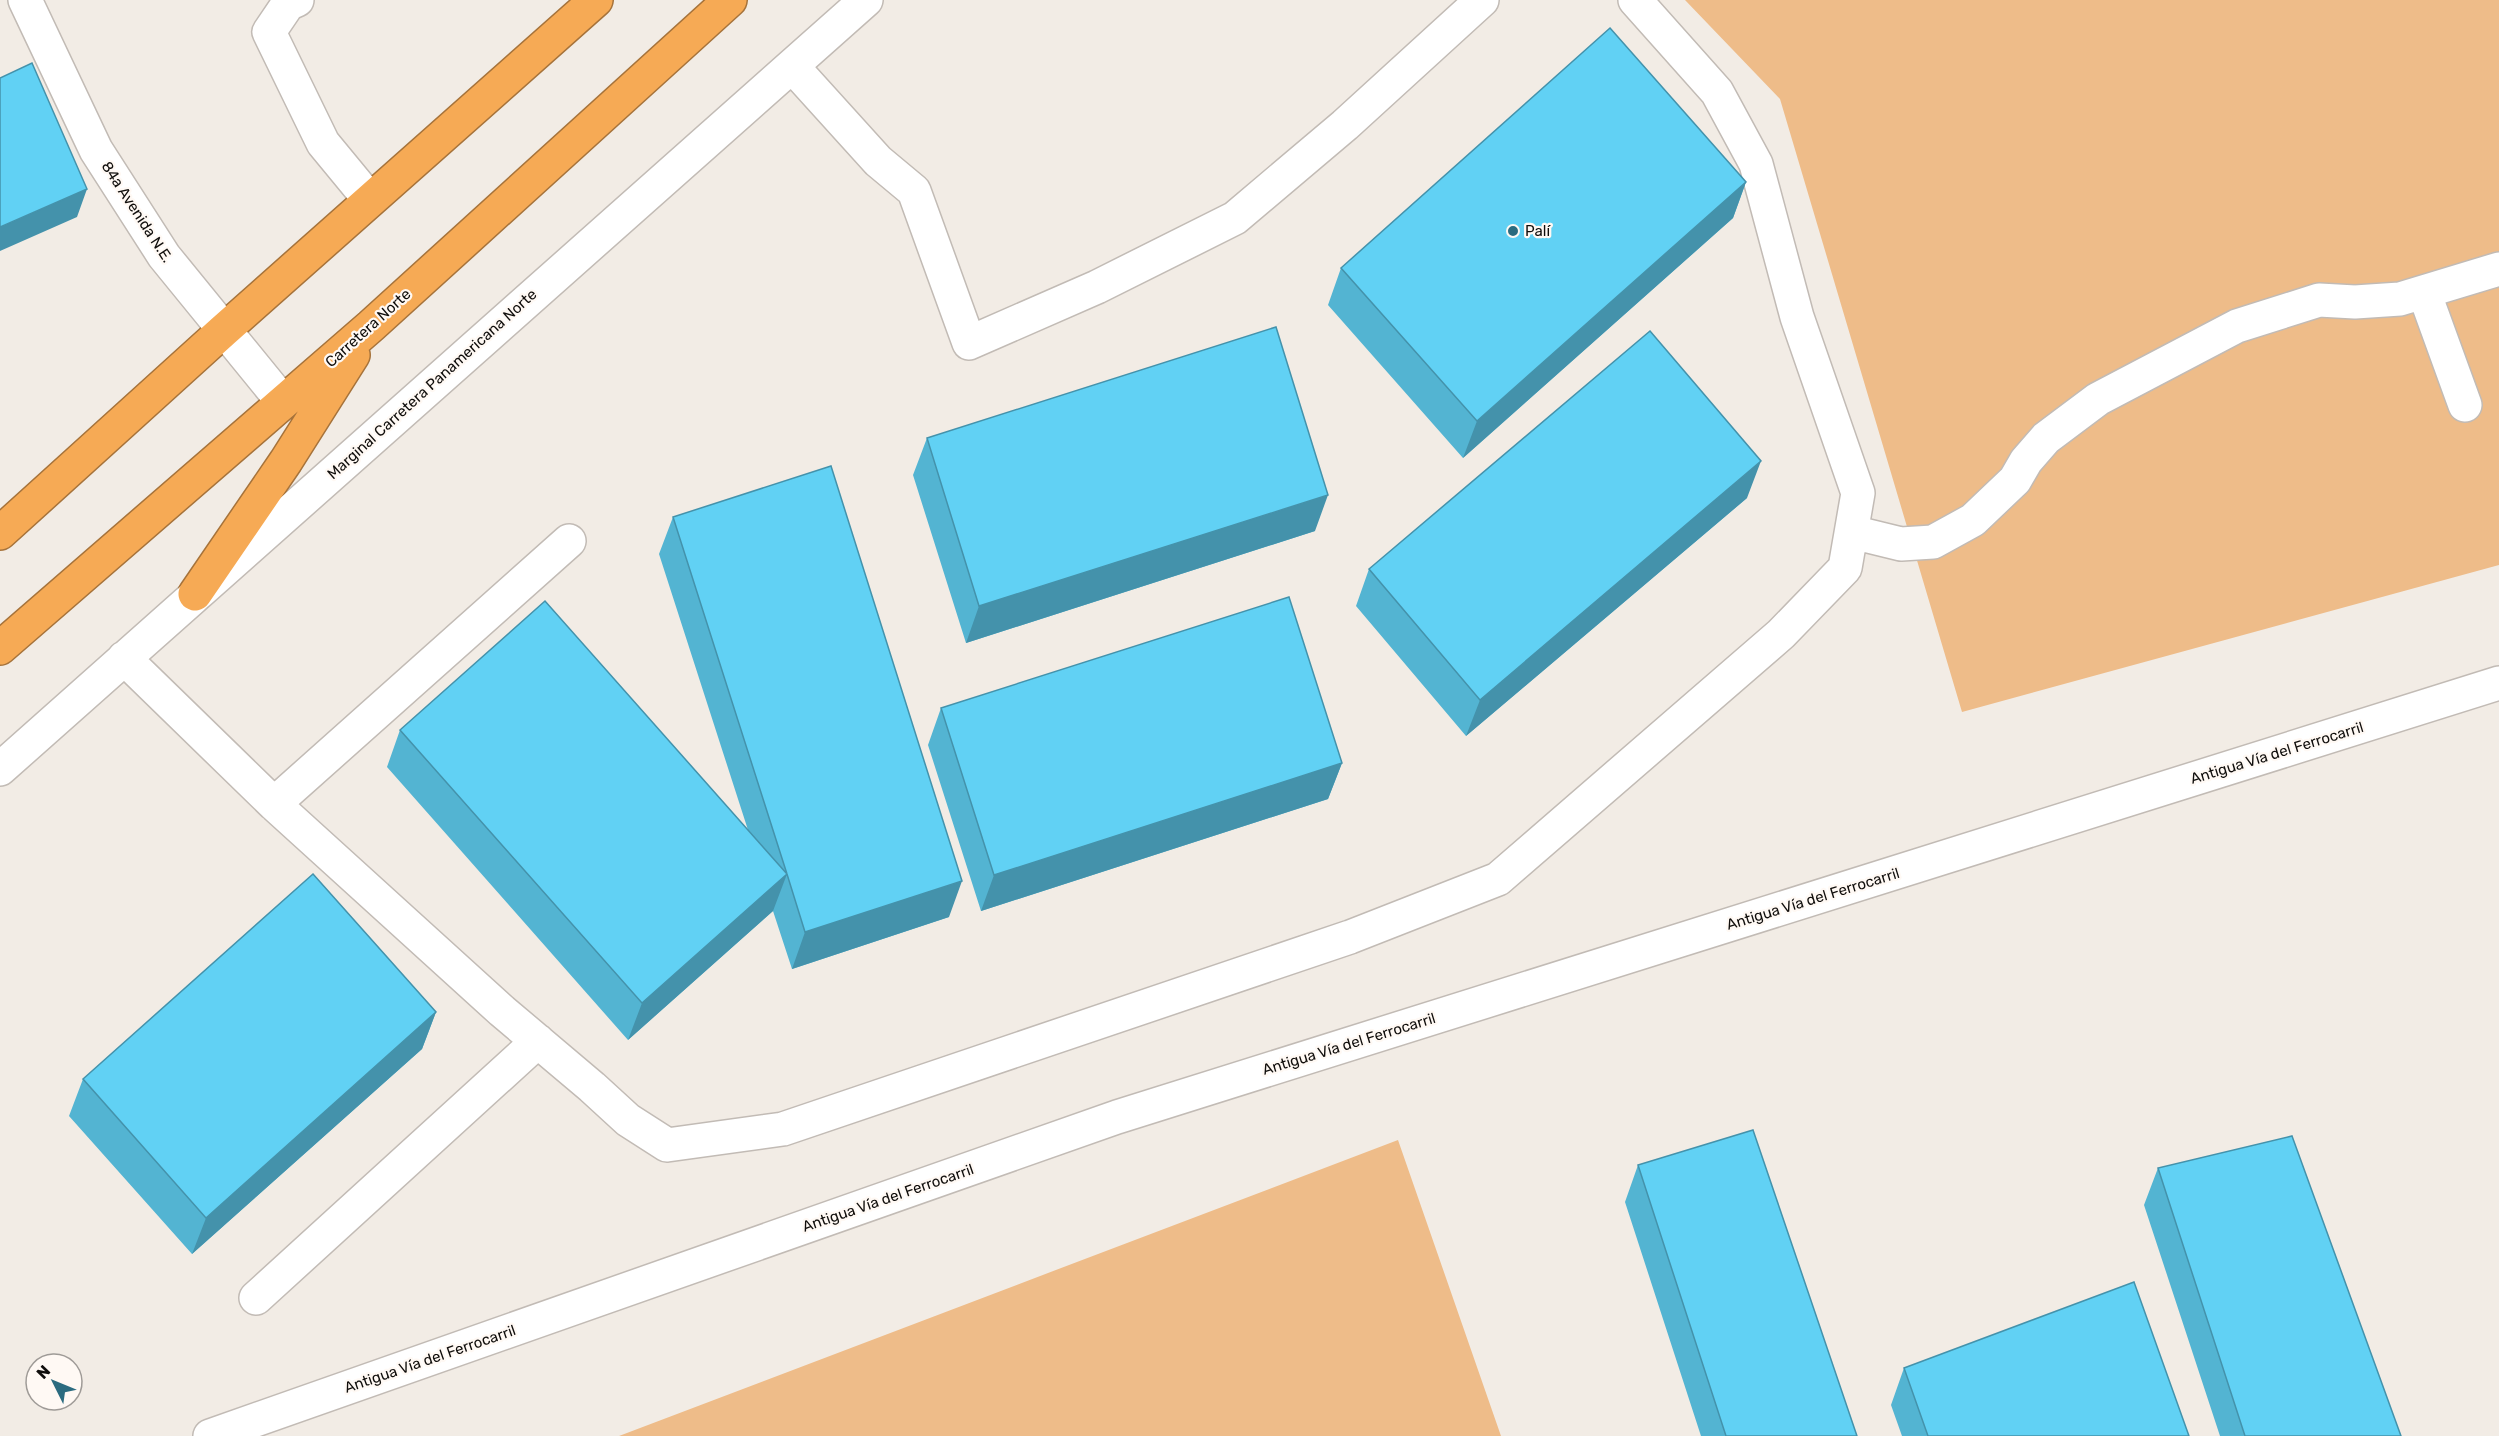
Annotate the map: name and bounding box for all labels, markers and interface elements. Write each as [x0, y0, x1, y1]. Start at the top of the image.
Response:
street label: 84a Avenida N.E. [98, 158, 176, 266]
place label: Palí [1525, 222, 1551, 240]
marker: Palí [1506, 224, 1520, 238]
street label: Carretera Norte [322, 285, 414, 371]
street label: Marginal Carretera Panamericana Norte [324, 285, 540, 483]
street label: Antigua Vía del Ferrocarril [2188, 718, 2366, 788]
street label: Antigua Vía del Ferrocarril [1724, 864, 1902, 934]
street label: Antigua Vía del Ferrocarril [1260, 1009, 1438, 1079]
street label: Antigua Vía del Ferrocarril [800, 1160, 976, 1236]
street label: Antigua Vía del Ferrocarril [342, 1321, 518, 1397]
north arrow [24, 1352, 84, 1412]
text: N [33, 1361, 54, 1383]

